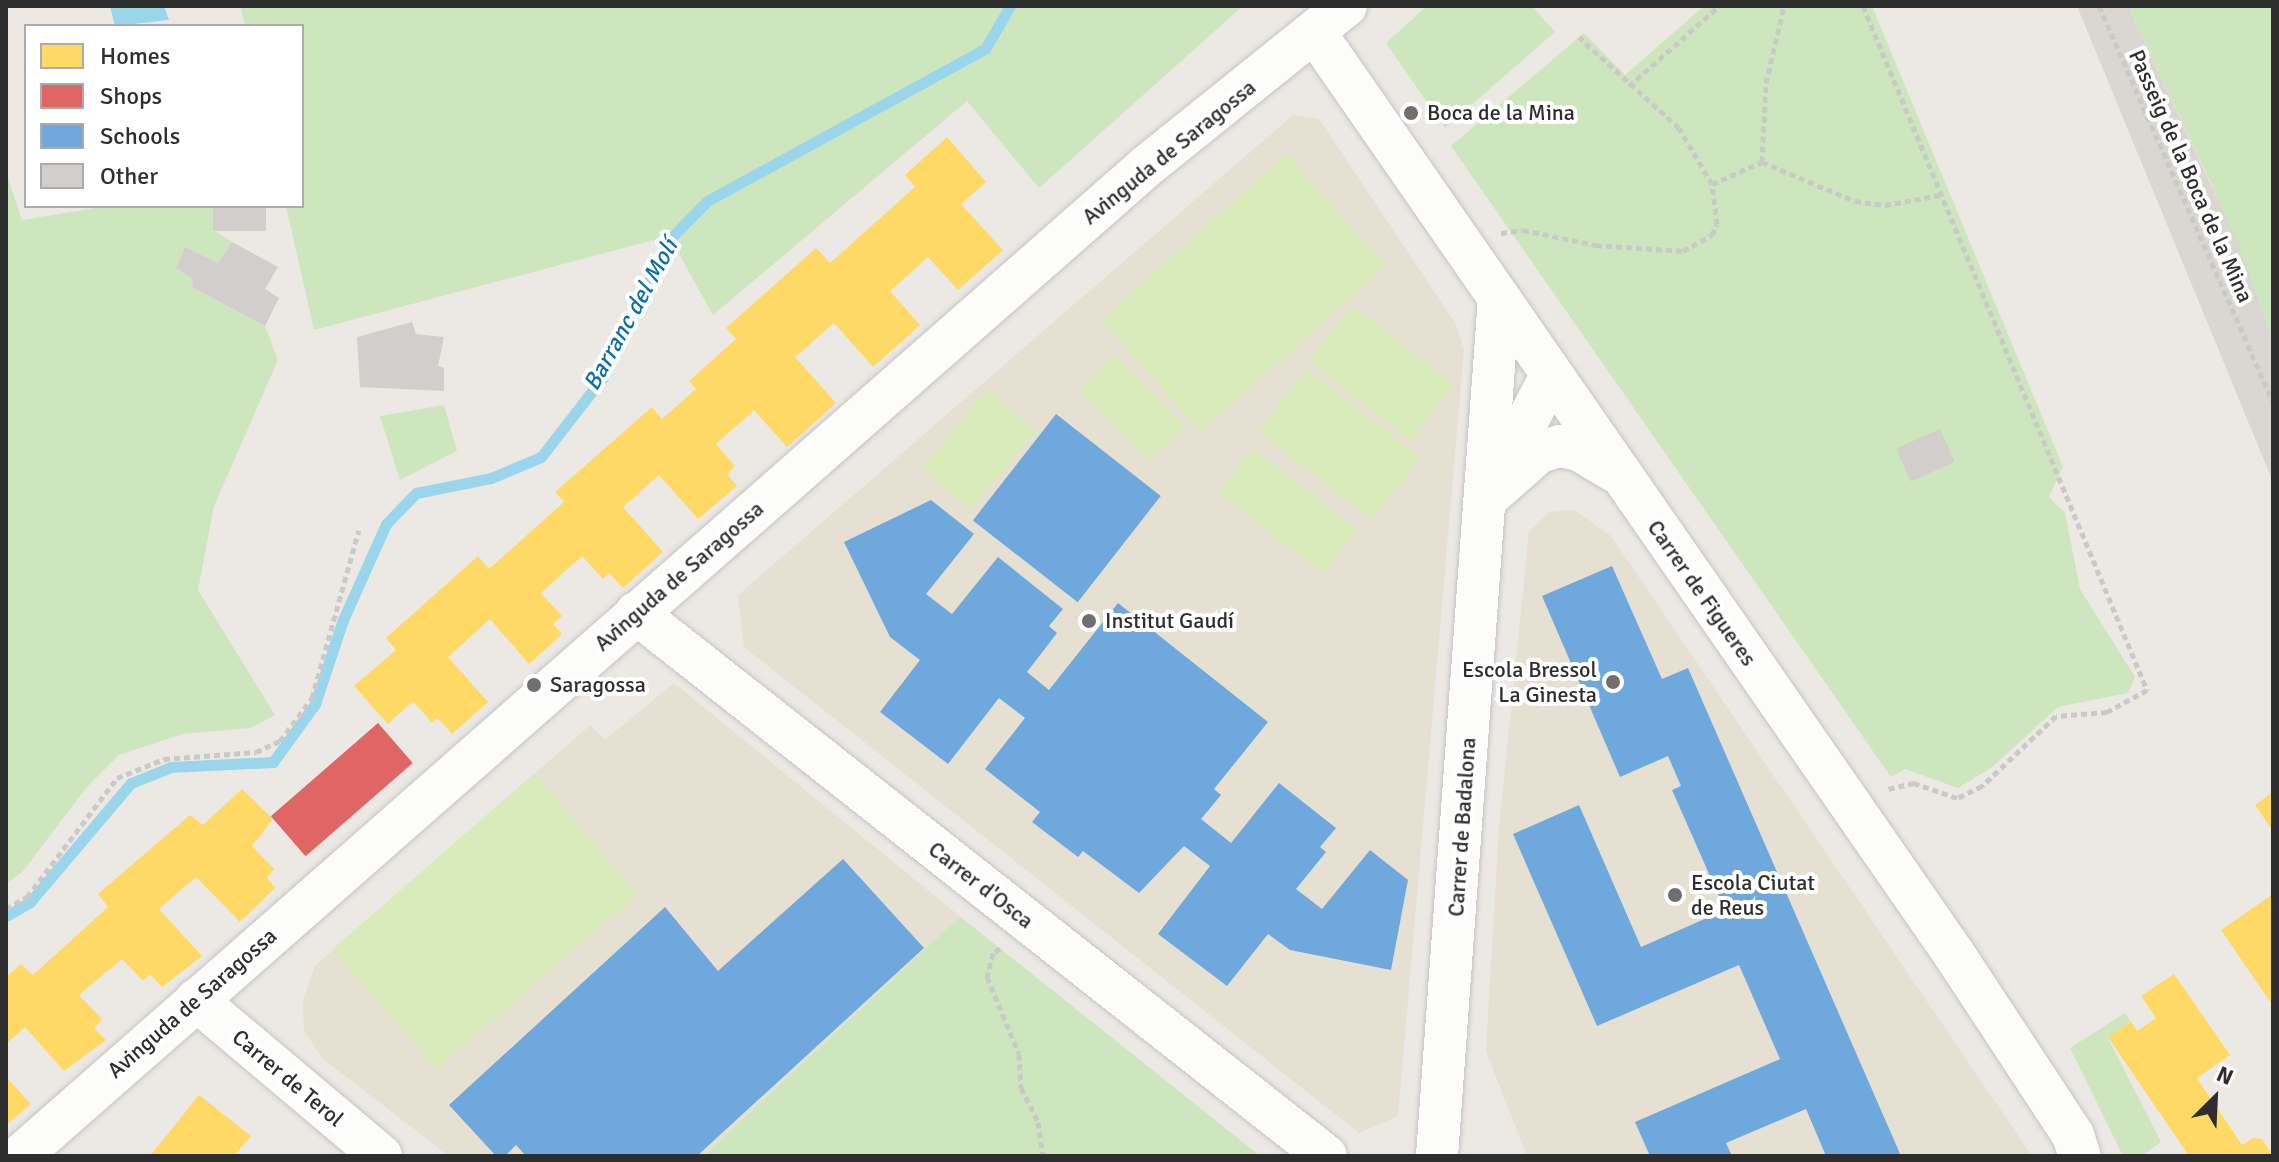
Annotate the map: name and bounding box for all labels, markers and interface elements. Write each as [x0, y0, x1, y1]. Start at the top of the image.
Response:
legend [24, 24, 304, 208]
text: Homes [100, 41, 170, 71]
street label: Passeig de la Boca de la Mina [2123, 46, 2259, 306]
street label: Avinguda de Saragossa [1077, 74, 1261, 230]
text: Shops [100, 81, 162, 111]
place label: Boca de la Mina [1427, 100, 1575, 126]
marker: Boca de la Mina [1402, 104, 1420, 122]
text: Schools [100, 121, 180, 151]
text: Other [100, 161, 158, 191]
water label: Barranc del Molí [578, 234, 684, 396]
street label: Avinguda de Saragossa [589, 495, 769, 657]
street label: Carrer de Figueres [1642, 515, 1762, 671]
place label: Institut Gaudí [1105, 608, 1234, 634]
marker: Institut Gaudí [1080, 612, 1098, 630]
place label: Escola Bressol La Ginesta [1462, 656, 1597, 708]
place label: Saragossa [550, 672, 646, 698]
marker: Escola Bressol La Ginesta [1604, 673, 1622, 691]
marker: Saragossa [525, 676, 543, 694]
street label: Carrer de Badalona [1443, 737, 1481, 917]
street label: Carrer d'Osca [923, 836, 1039, 934]
place label: Escola Ciutat de Reus [1691, 869, 1815, 920]
marker: Escola Ciutat de Reus [1666, 886, 1684, 904]
street label: Avinguda de Saragossa [102, 922, 282, 1084]
street label: Carrer de Terol [227, 1024, 349, 1132]
north arrow [2175, 1058, 2255, 1138]
text: N [2212, 1060, 2237, 1091]

